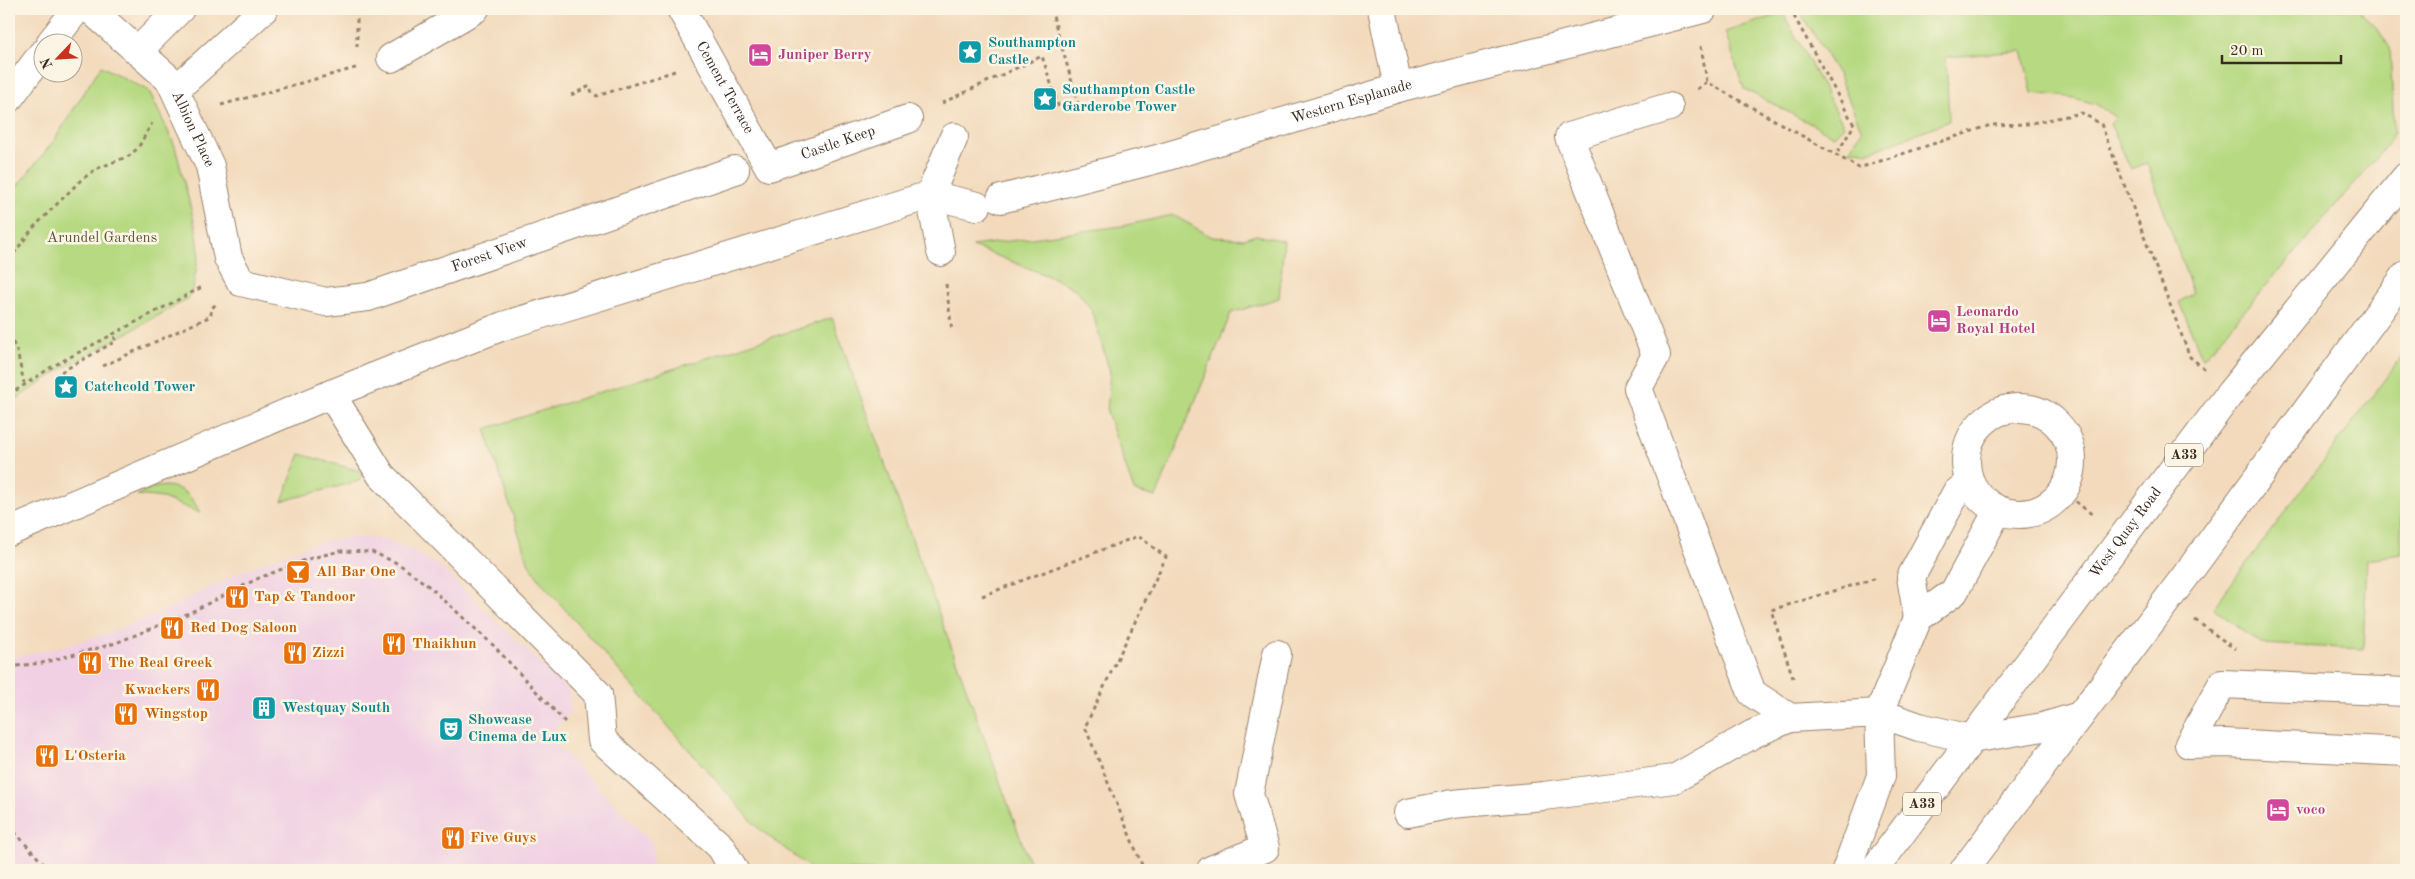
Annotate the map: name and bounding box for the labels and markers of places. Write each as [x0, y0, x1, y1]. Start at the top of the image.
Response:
place label: Southampton Castle [988, 36, 1076, 68]
place icon: Southampton Castle [957, 39, 983, 65]
hotel icon: Juniper Berry [747, 42, 773, 68]
place label: Juniper Berry [778, 48, 872, 63]
place label: Southampton Castle Garderobe Tower [1062, 83, 1195, 115]
place icon: Southampton Castle Garderobe Tower [1032, 86, 1058, 112]
place label: Leonardo Royal Hotel [1956, 305, 2036, 337]
hotel icon: Leonardo Royal Hotel [1926, 308, 1952, 334]
place icon: Catchcold Tower [53, 374, 79, 400]
place label: Catchcold Tower [84, 380, 196, 395]
bar icon: All Bar One [285, 559, 311, 585]
place label: All Bar One [316, 565, 396, 580]
restaurant icon: Tap & Tandoor [224, 584, 250, 610]
place label: Tap & Tandoor [254, 590, 356, 605]
restaurant icon: Red Dog Saloon [159, 615, 185, 641]
place label: Red Dog Saloon [190, 621, 297, 636]
restaurant icon: Thaikhun [381, 631, 407, 657]
place label: Thaikhun [412, 637, 477, 652]
restaurant icon: Zizzi [282, 640, 308, 666]
place label: Zizzi [312, 646, 344, 661]
restaurant icon: The Real Greek [77, 650, 103, 676]
place label: The Real Greek [108, 656, 213, 671]
restaurant icon: Kwackers [195, 677, 221, 703]
place label: Kwackers [124, 683, 190, 698]
building icon: Westquay South [251, 695, 277, 721]
restaurant icon: Wingstop [113, 701, 139, 727]
place label: Westquay South [282, 701, 390, 716]
place label: Wingstop [144, 707, 208, 722]
place label: Showcase Cinema de Lux [468, 713, 567, 745]
theatre icon: Showcase Cinema de Lux [438, 716, 464, 742]
restaurant icon: L'Osteria [34, 743, 60, 769]
place label: L'Osteria [64, 749, 126, 764]
hotel icon: voco [2265, 797, 2291, 823]
place label: voco [2296, 803, 2325, 818]
restaurant icon: Five Guys [440, 825, 466, 851]
place label: Five Guys [470, 831, 536, 846]

